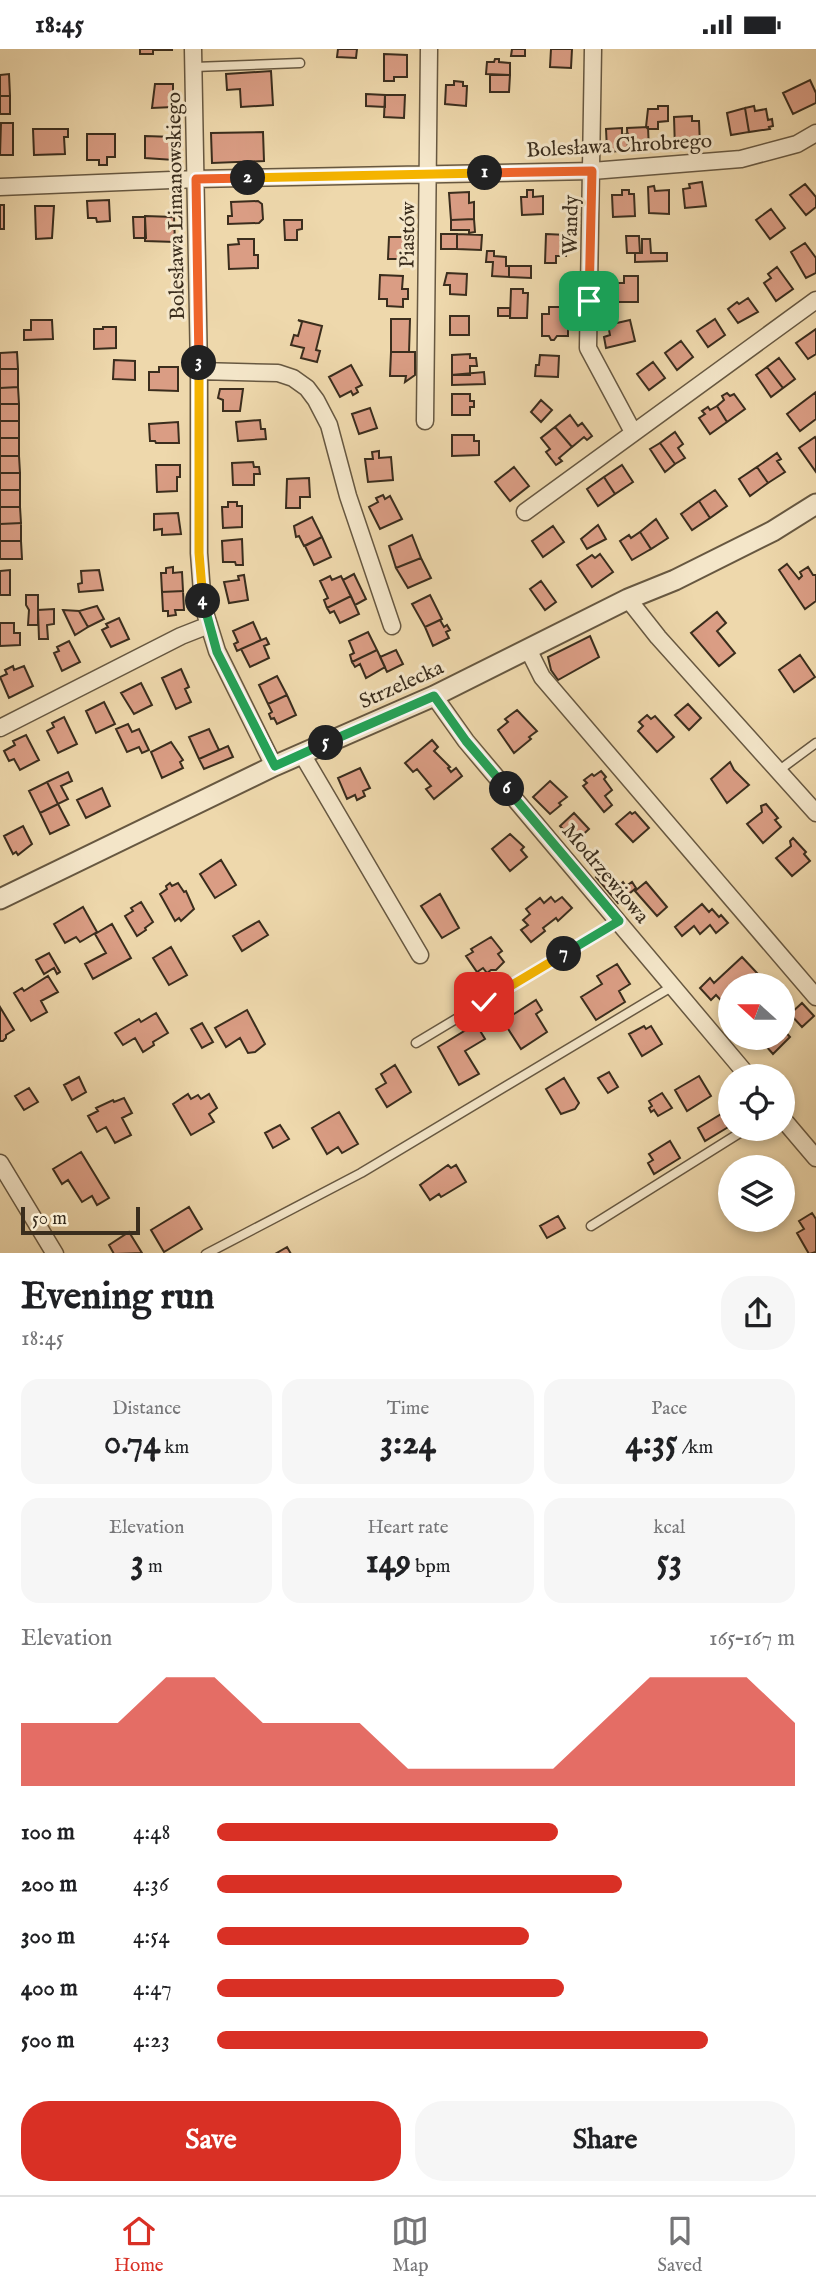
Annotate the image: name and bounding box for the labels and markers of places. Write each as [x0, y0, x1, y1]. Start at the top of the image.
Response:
pin: 1 [468, 155, 503, 191]
pin: 2 [230, 160, 266, 195]
pin [559, 271, 619, 331]
pin: 3 [182, 345, 216, 381]
pin: 4 [186, 583, 220, 619]
pin: 5 [308, 725, 344, 761]
pin: 6 [490, 771, 524, 807]
pin: 7 [546, 937, 582, 971]
pin [454, 972, 514, 1032]

